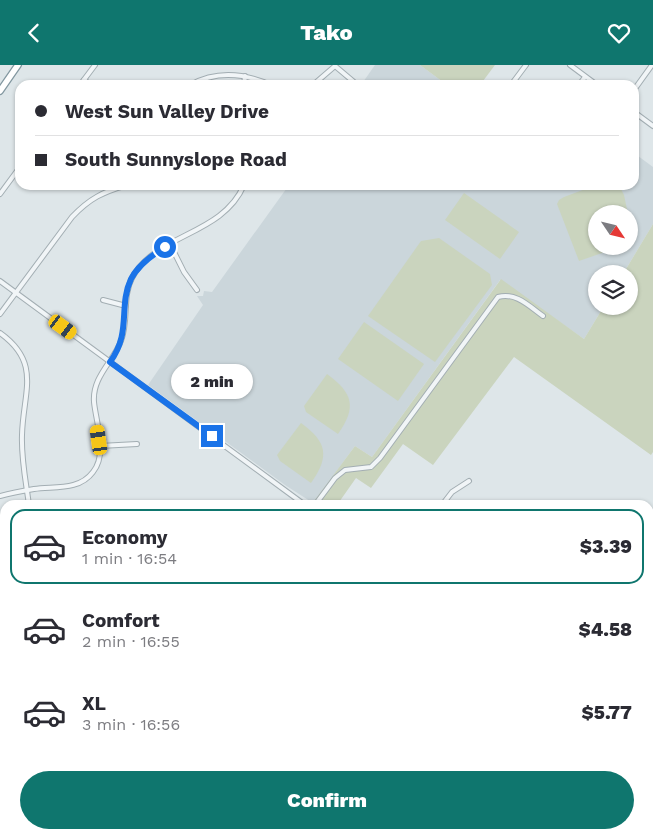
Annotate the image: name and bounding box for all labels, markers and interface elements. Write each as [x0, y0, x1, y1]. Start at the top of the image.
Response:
icon: back [20, 19, 48, 47]
icon: heart [605, 19, 633, 47]
text: Tako [300, 20, 353, 45]
text: West Sun Valley Drive [65, 100, 269, 123]
text: South Sunnyslope Road [65, 148, 287, 171]
north arrow [588, 205, 638, 255]
map controls [588, 205, 638, 315]
route start [154, 236, 176, 258]
button: layers [588, 265, 638, 315]
car [46, 312, 79, 342]
callout: 2 min [171, 363, 253, 399]
text: 2 min [190, 372, 234, 391]
car [89, 424, 108, 456]
route end [201, 425, 223, 447]
icon: car [22, 524, 67, 569]
text: Economy [82, 526, 167, 549]
text: $3.39 [580, 535, 632, 558]
text: 1 min · 16:54 [82, 549, 177, 568]
icon: car [22, 607, 67, 652]
text: Comfort [82, 609, 160, 632]
text: $4.58 [578, 618, 632, 641]
text: 2 min · 16:55 [82, 632, 180, 651]
icon: car [22, 690, 67, 735]
text: XL [82, 692, 106, 715]
text: $5.77 [582, 701, 632, 724]
text: 3 min · 16:56 [82, 715, 180, 734]
button: Confirm [20, 771, 634, 829]

